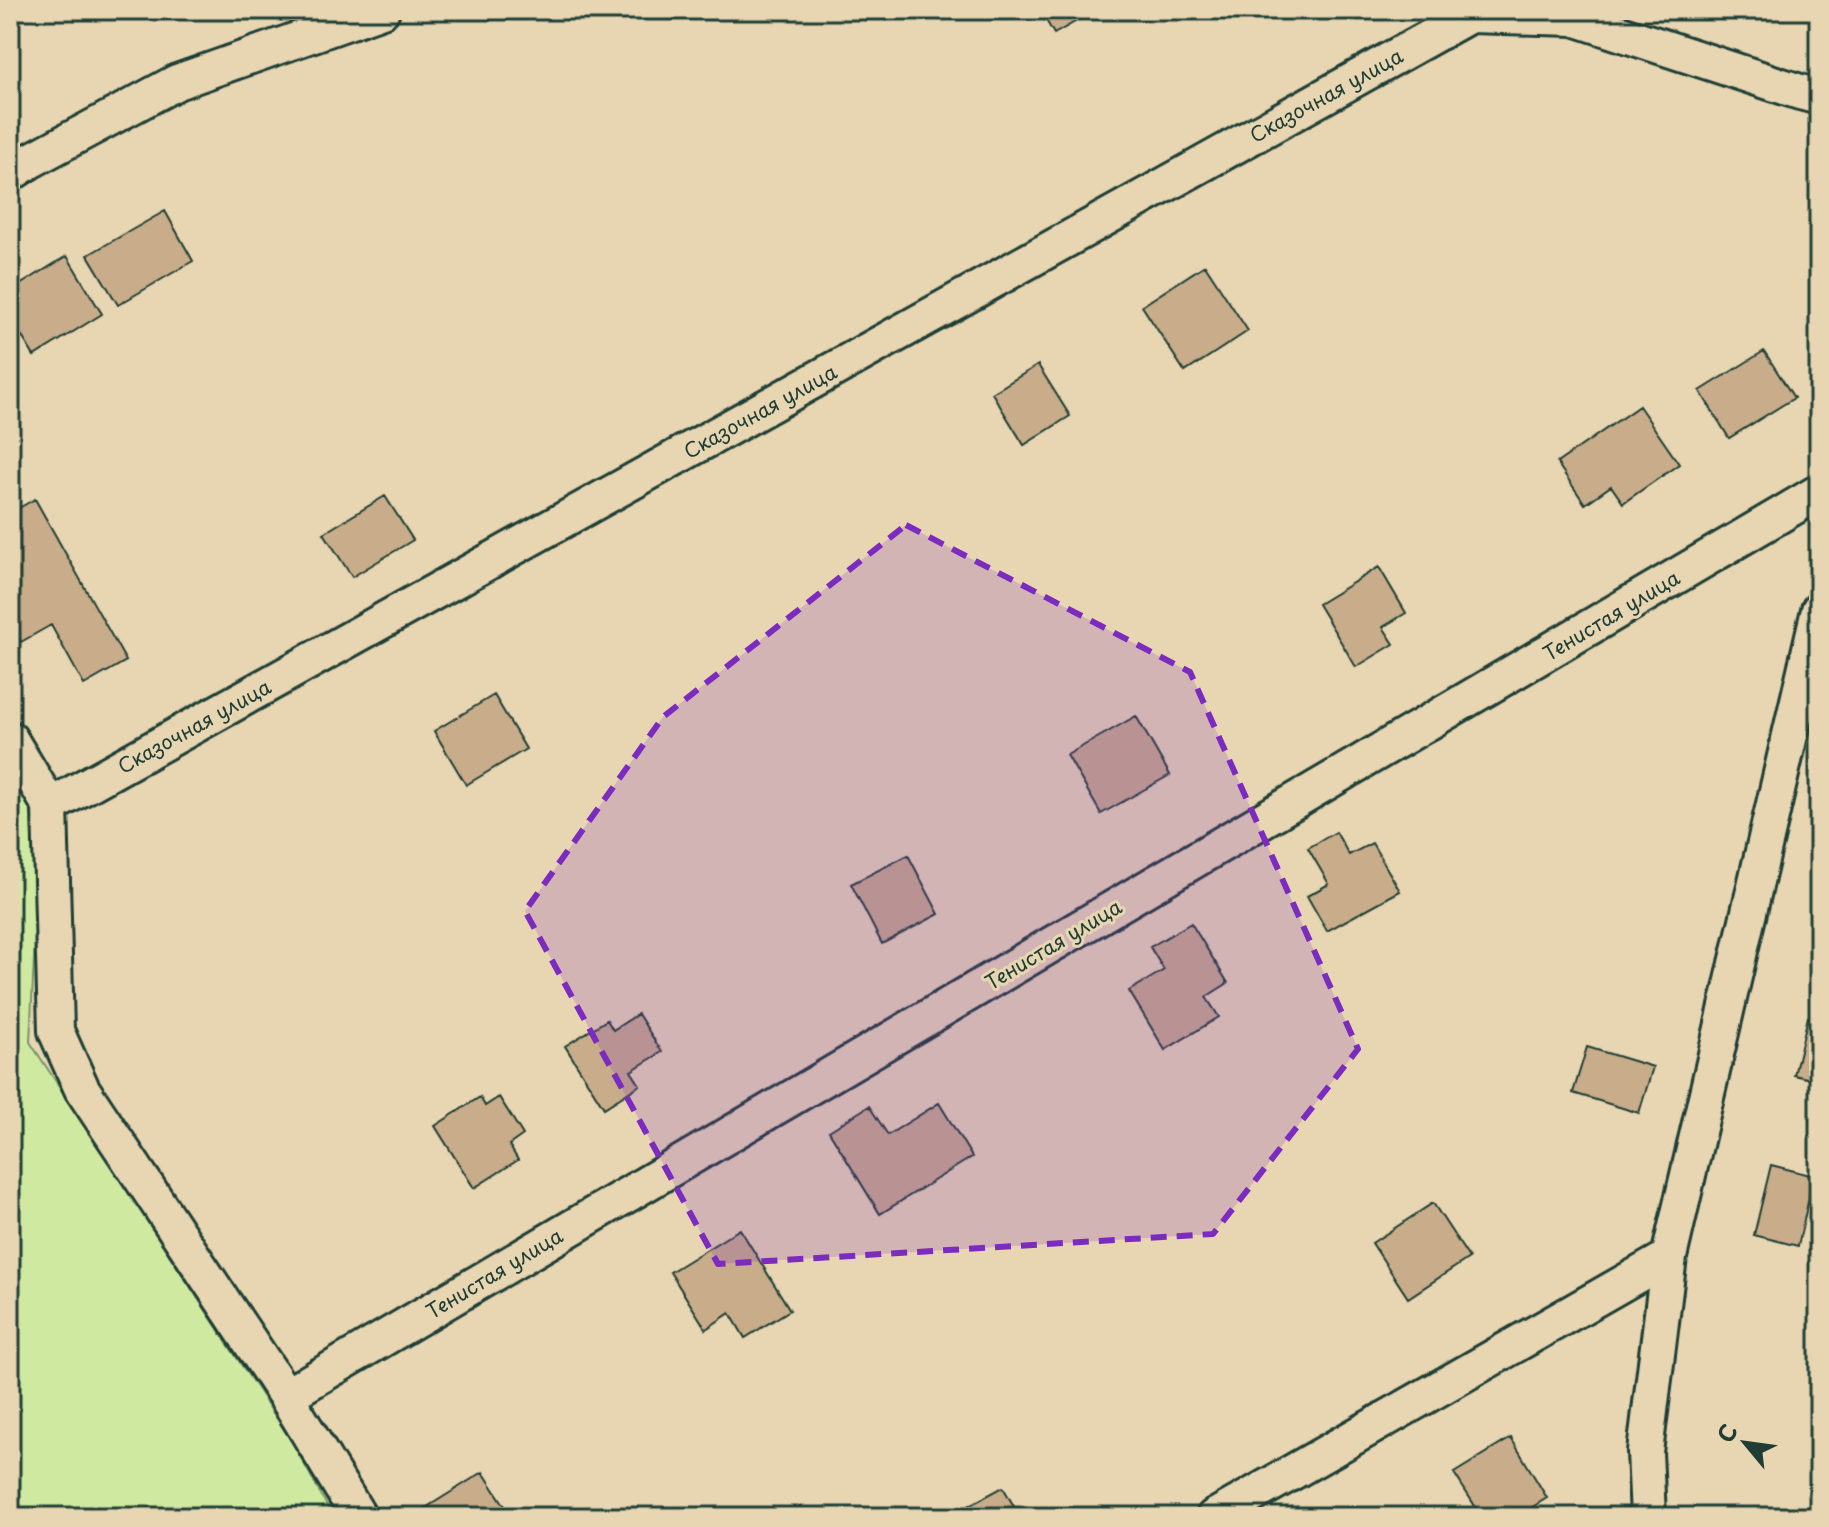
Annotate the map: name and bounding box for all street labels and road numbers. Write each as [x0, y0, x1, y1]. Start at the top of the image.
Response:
street label: Сказочная улица [1244, 40, 1408, 150]
street label: Сказочная улица [678, 356, 842, 466]
street label: Тенистая улица [1537, 562, 1685, 668]
street label: Сказочная улица [112, 671, 276, 781]
street label: Тенистая улица [979, 891, 1127, 997]
street label: Тенистая улица [420, 1220, 568, 1326]

